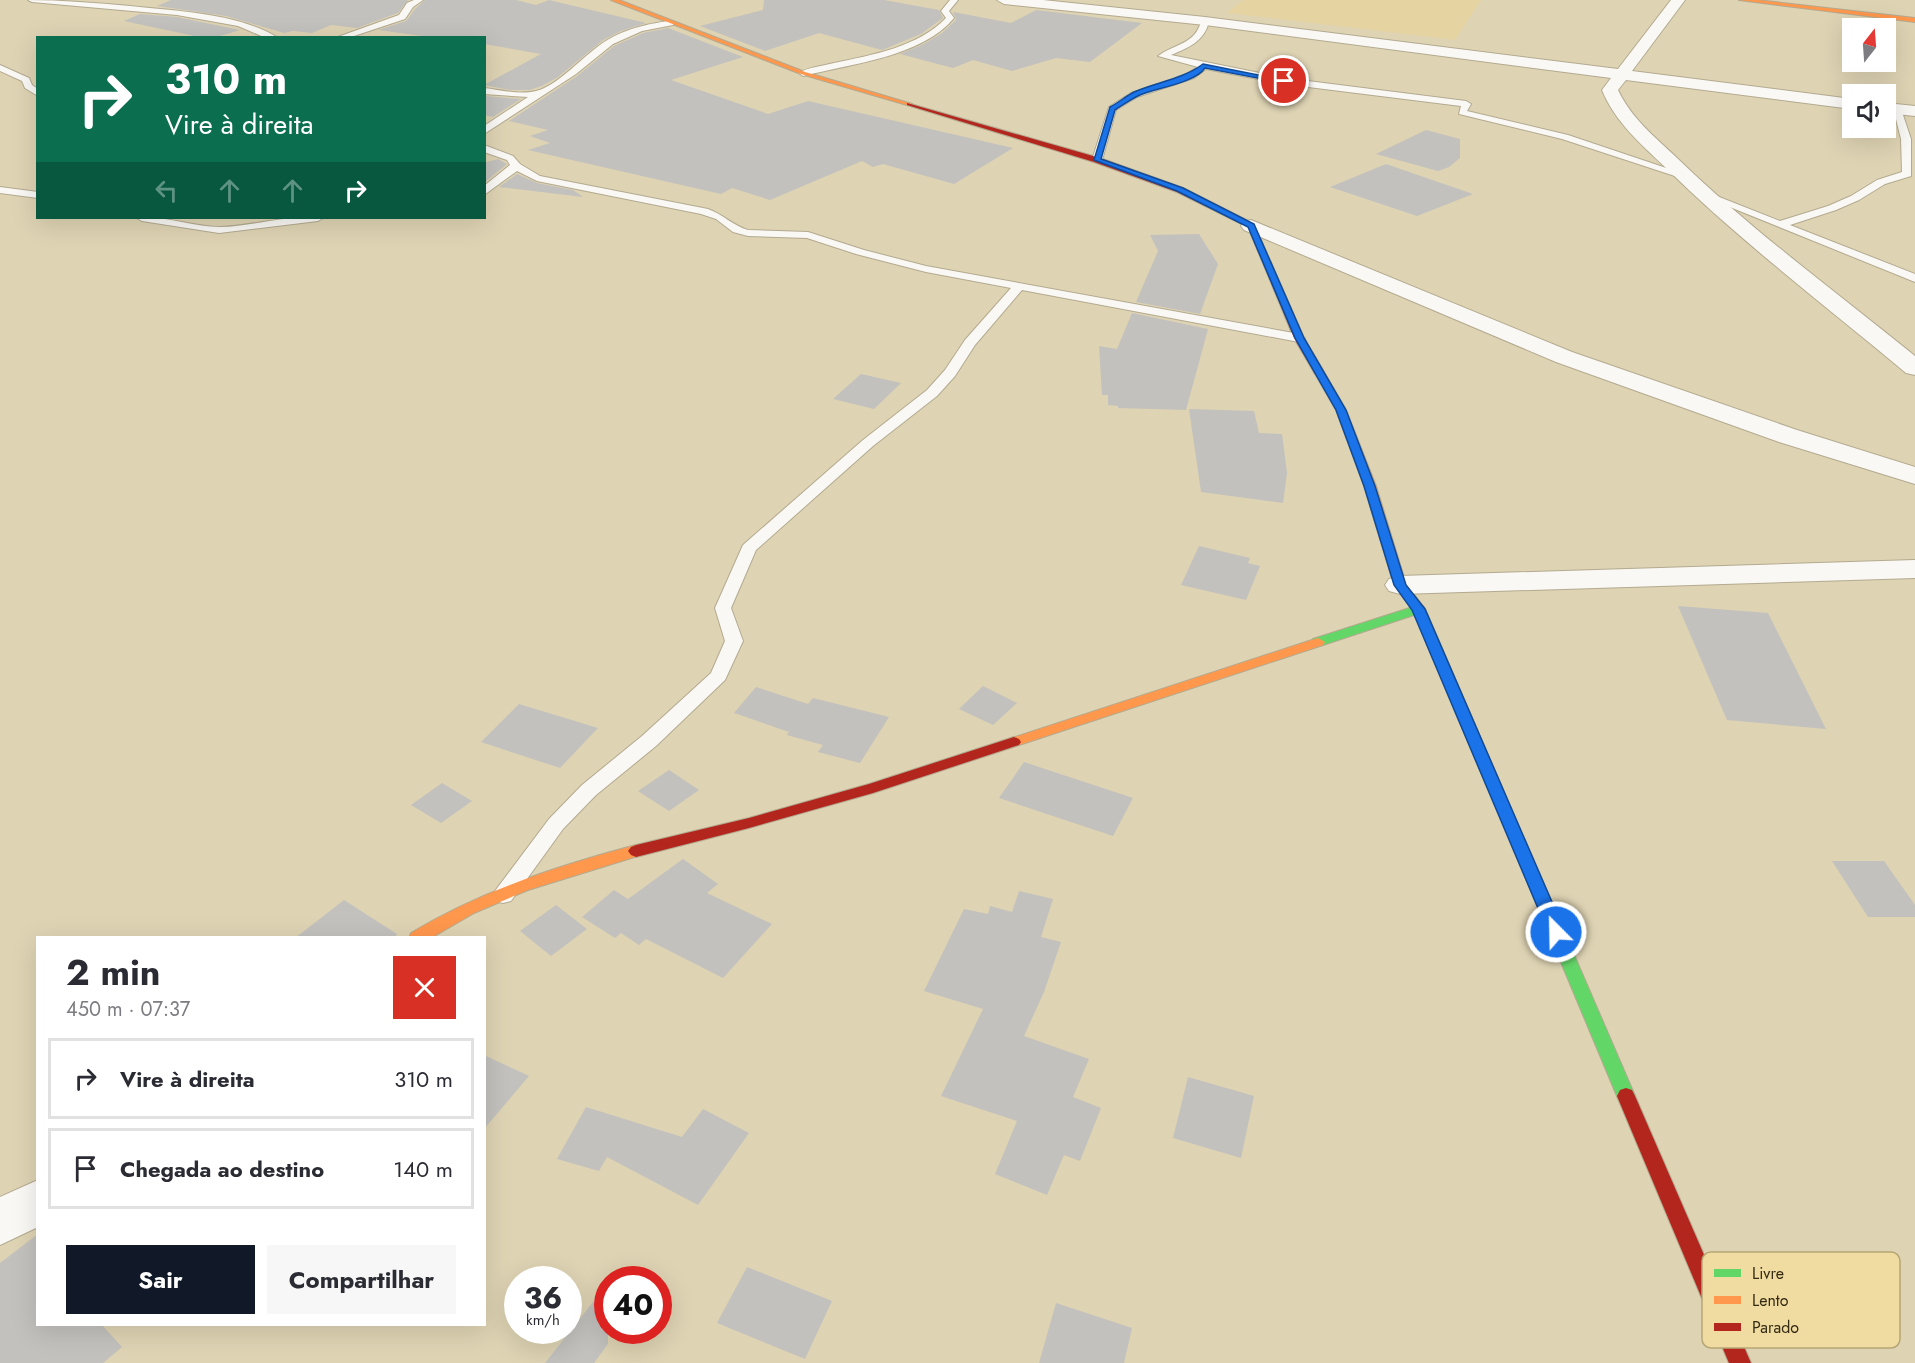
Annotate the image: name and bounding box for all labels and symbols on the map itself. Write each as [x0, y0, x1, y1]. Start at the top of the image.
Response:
north arrow [1842, 18, 1896, 72]
pin [1258, 55, 1309, 106]
position arrow [1524, 900, 1588, 964]
legend [1702, 1252, 1900, 1348]
text: Livre [1752, 1262, 1784, 1285]
speed limit sign: 40 [594, 1266, 672, 1344]
text: Lento [1752, 1289, 1789, 1312]
text: Parado [1752, 1316, 1799, 1339]

